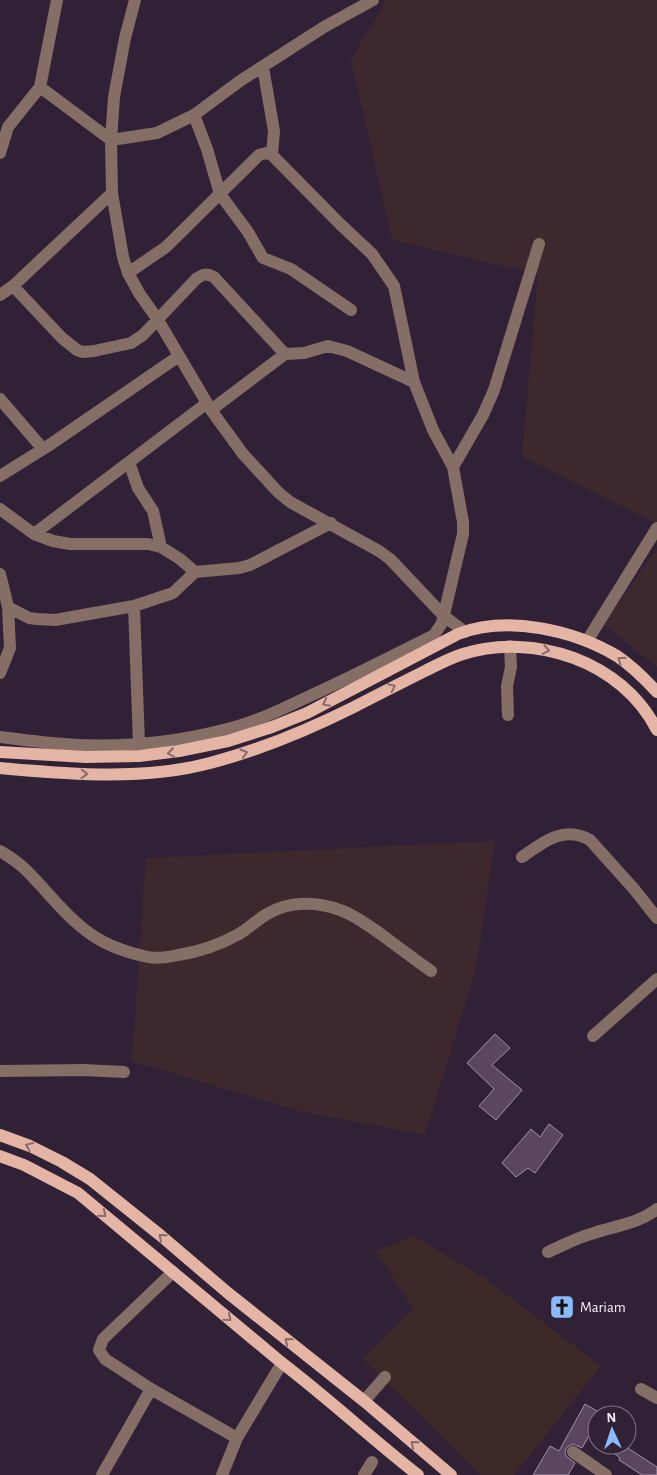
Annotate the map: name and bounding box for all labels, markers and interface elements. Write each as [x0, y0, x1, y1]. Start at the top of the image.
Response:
one-way arrow [542, 644, 550, 654]
one-way arrow [617, 657, 626, 666]
one-way arrow [387, 683, 396, 693]
one-way arrow [322, 697, 331, 707]
one-way arrow [167, 747, 176, 757]
one-way arrow [239, 749, 247, 759]
one-way arrow [80, 769, 88, 779]
one-way arrow [25, 1142, 34, 1153]
one-way arrow [97, 1208, 106, 1216]
one-way arrow [159, 1234, 168, 1243]
church icon: Mariam [549, 1294, 575, 1320]
place label: Mariam [580, 1300, 626, 1315]
one-way arrow [222, 1312, 231, 1321]
one-way arrow [285, 1338, 294, 1346]
north arrow [587, 1405, 637, 1455]
text: N [606, 1411, 617, 1425]
one-way arrow [410, 1440, 419, 1449]

